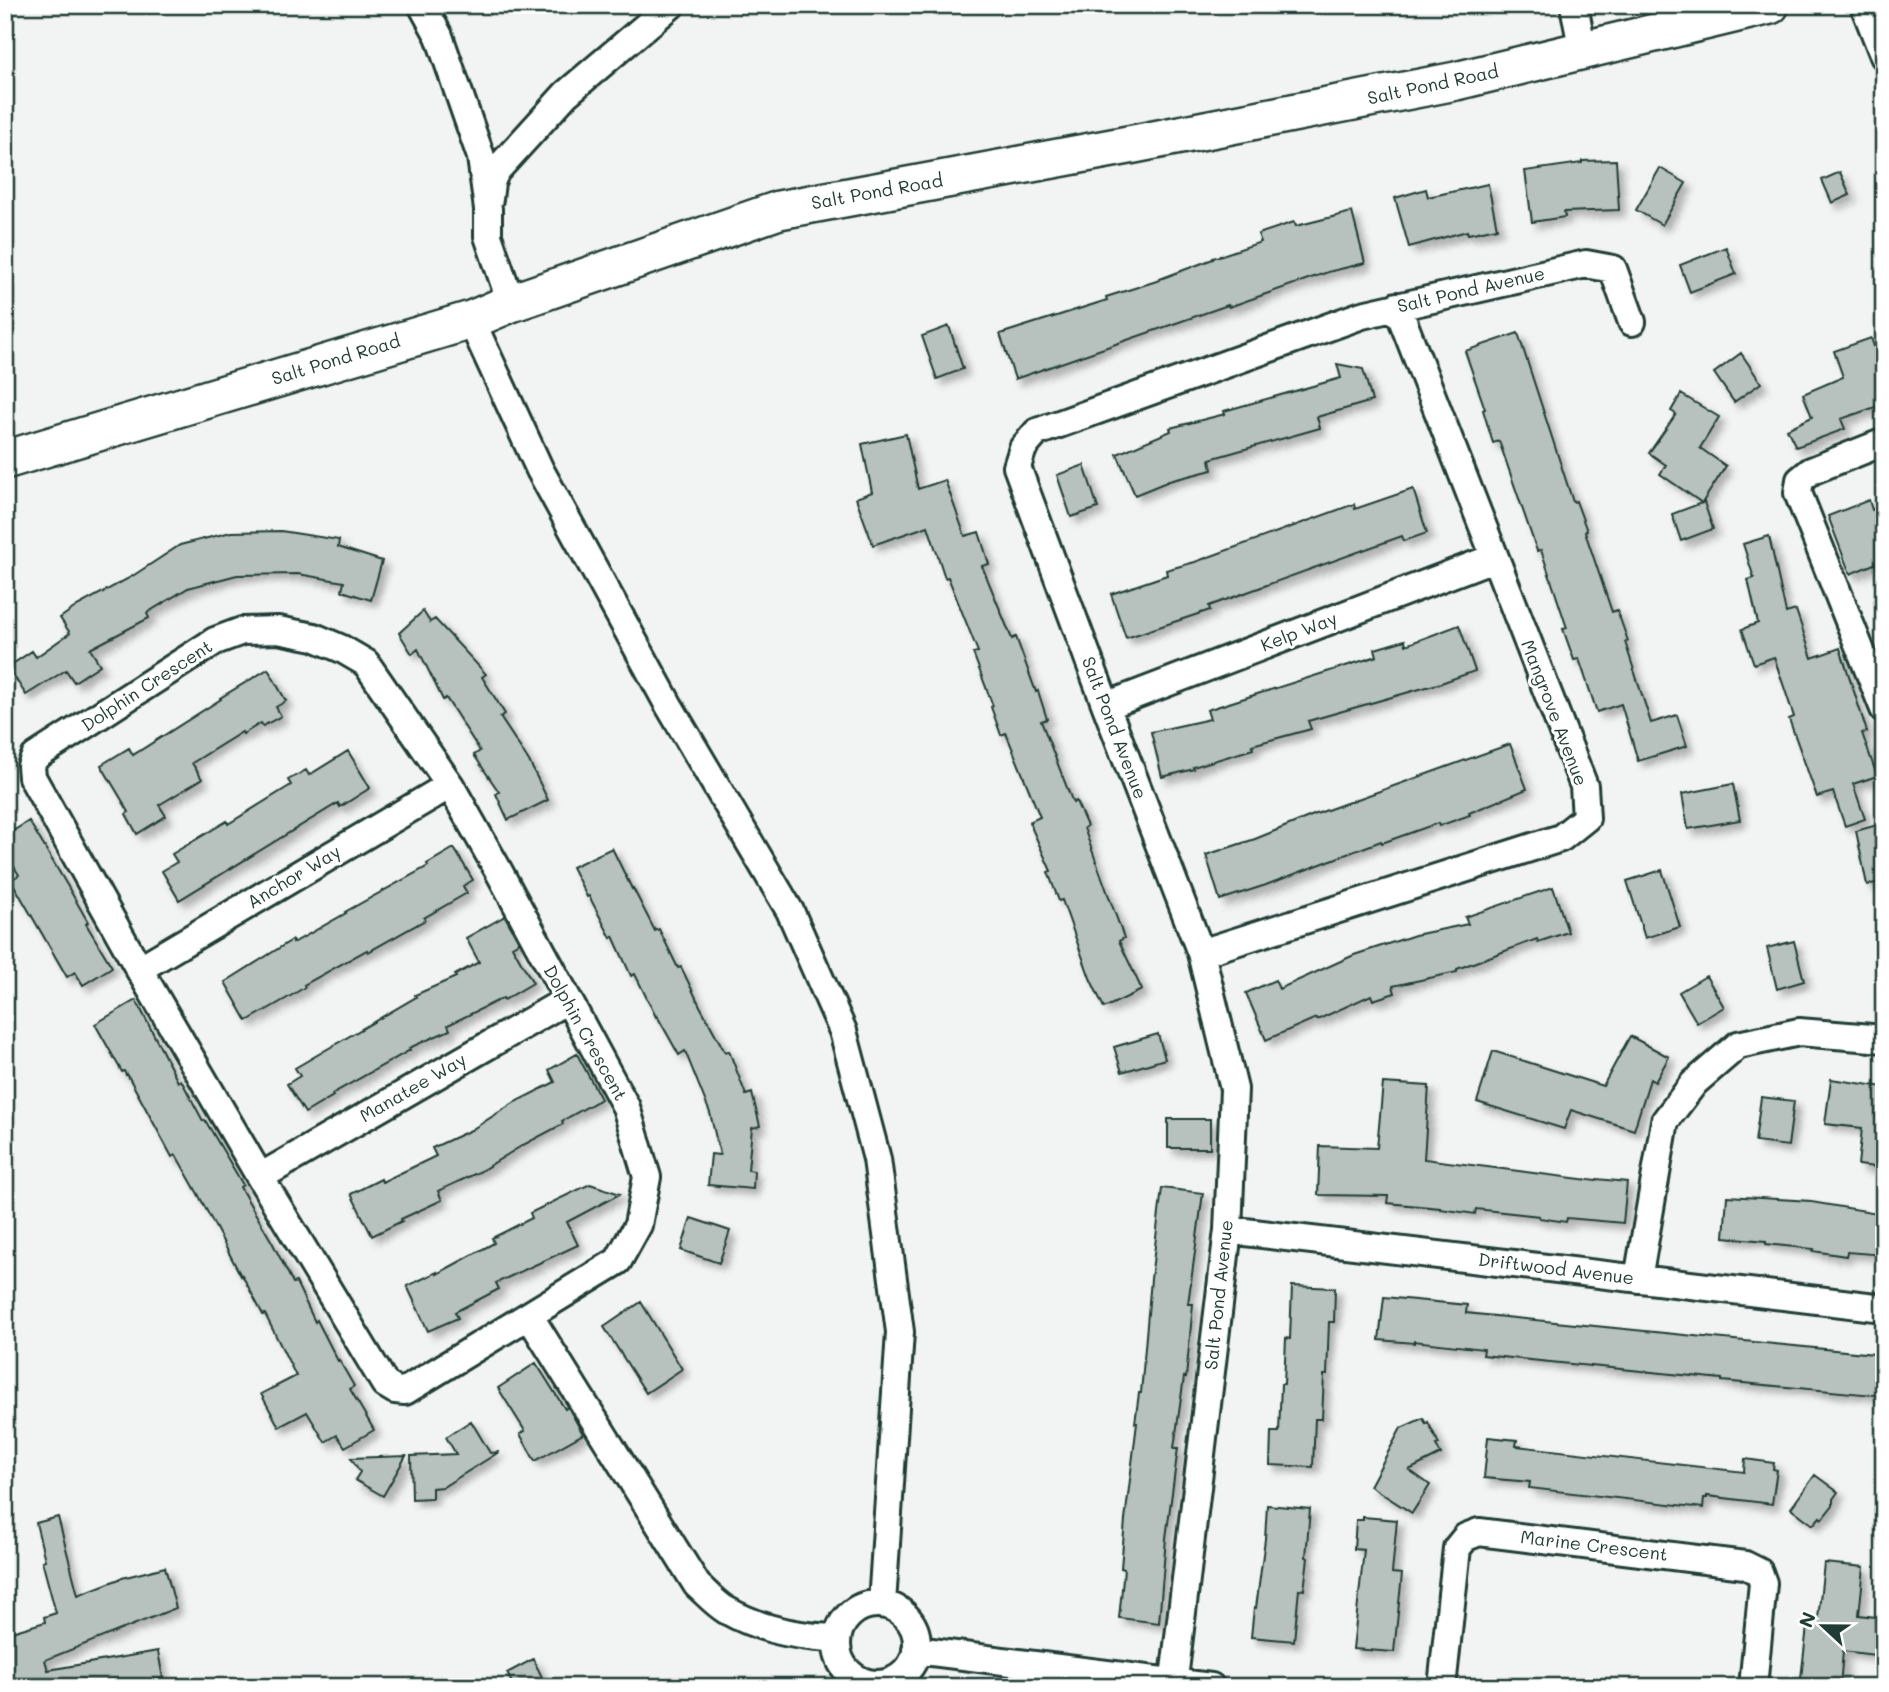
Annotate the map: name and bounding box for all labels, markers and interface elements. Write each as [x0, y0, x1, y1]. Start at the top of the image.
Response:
street label: Salt Pond Road [1365, 58, 1500, 110]
street label: Salt Pond Road [809, 168, 944, 214]
street label: Salt Pond Avenue [1395, 260, 1547, 318]
street label: Salt Pond Road [269, 328, 403, 390]
street label: Kelp Way [1257, 606, 1340, 657]
street label: Dolphin Crescent [76, 634, 217, 736]
street label: Mangrove Avenue [1516, 636, 1594, 789]
street label: Salt Pond Avenue [1077, 653, 1153, 802]
street label: Anchor Way [242, 839, 345, 913]
street label: Dolphin Crescent [539, 960, 633, 1105]
street label: Manatee Way [355, 1047, 470, 1127]
street label: Salt Pond Avenue [1198, 1219, 1238, 1371]
street label: Driftwood Avenue [1477, 1247, 1635, 1289]
street label: Marine Crescent [1519, 1524, 1669, 1566]
north arrow [1787, 1590, 1857, 1660]
text: N [1792, 1608, 1821, 1631]

